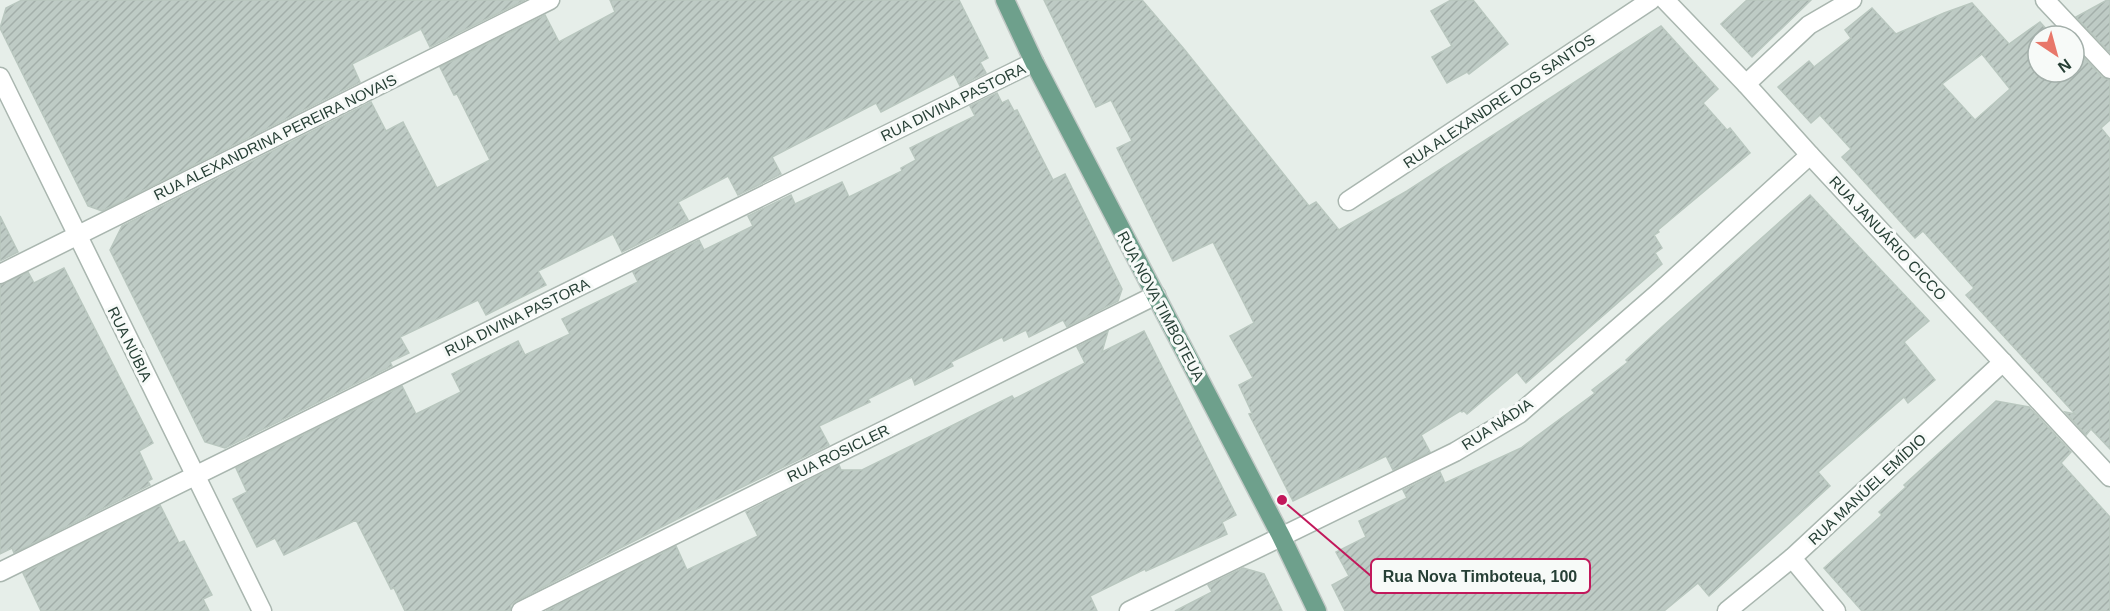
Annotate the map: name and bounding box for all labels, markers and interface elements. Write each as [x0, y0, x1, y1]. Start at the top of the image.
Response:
north arrow [2026, 24, 2086, 84]
street label: RUA ALEXANDRE DOS SANTOS [1400, 30, 1598, 172]
text: N [2055, 55, 2074, 76]
street label: RUA DIVINA PASTORA [878, 60, 1028, 144]
street label: RUA ALEXANDRINA PEREIRA NOVAIS [151, 71, 399, 203]
street label: RUA JANUÁRIO CICCO [1826, 172, 1950, 304]
street label: RUA NOVA TIMBOTEUA [1114, 228, 1208, 384]
street label: RUA DIVINA PASTORA [442, 275, 592, 359]
street label: RUA NÚBIA [105, 304, 155, 384]
street label: RUA NÁDIA [1458, 395, 1536, 453]
street label: RUA ROSICLER [784, 421, 892, 485]
street label: RUA MANÚEL EMÍDIO [1805, 430, 1929, 548]
callout: Rua Nova Timboteua, 100 [1371, 559, 1590, 593]
text: Rua Nova Timboteua, 100 [1383, 568, 1577, 585]

